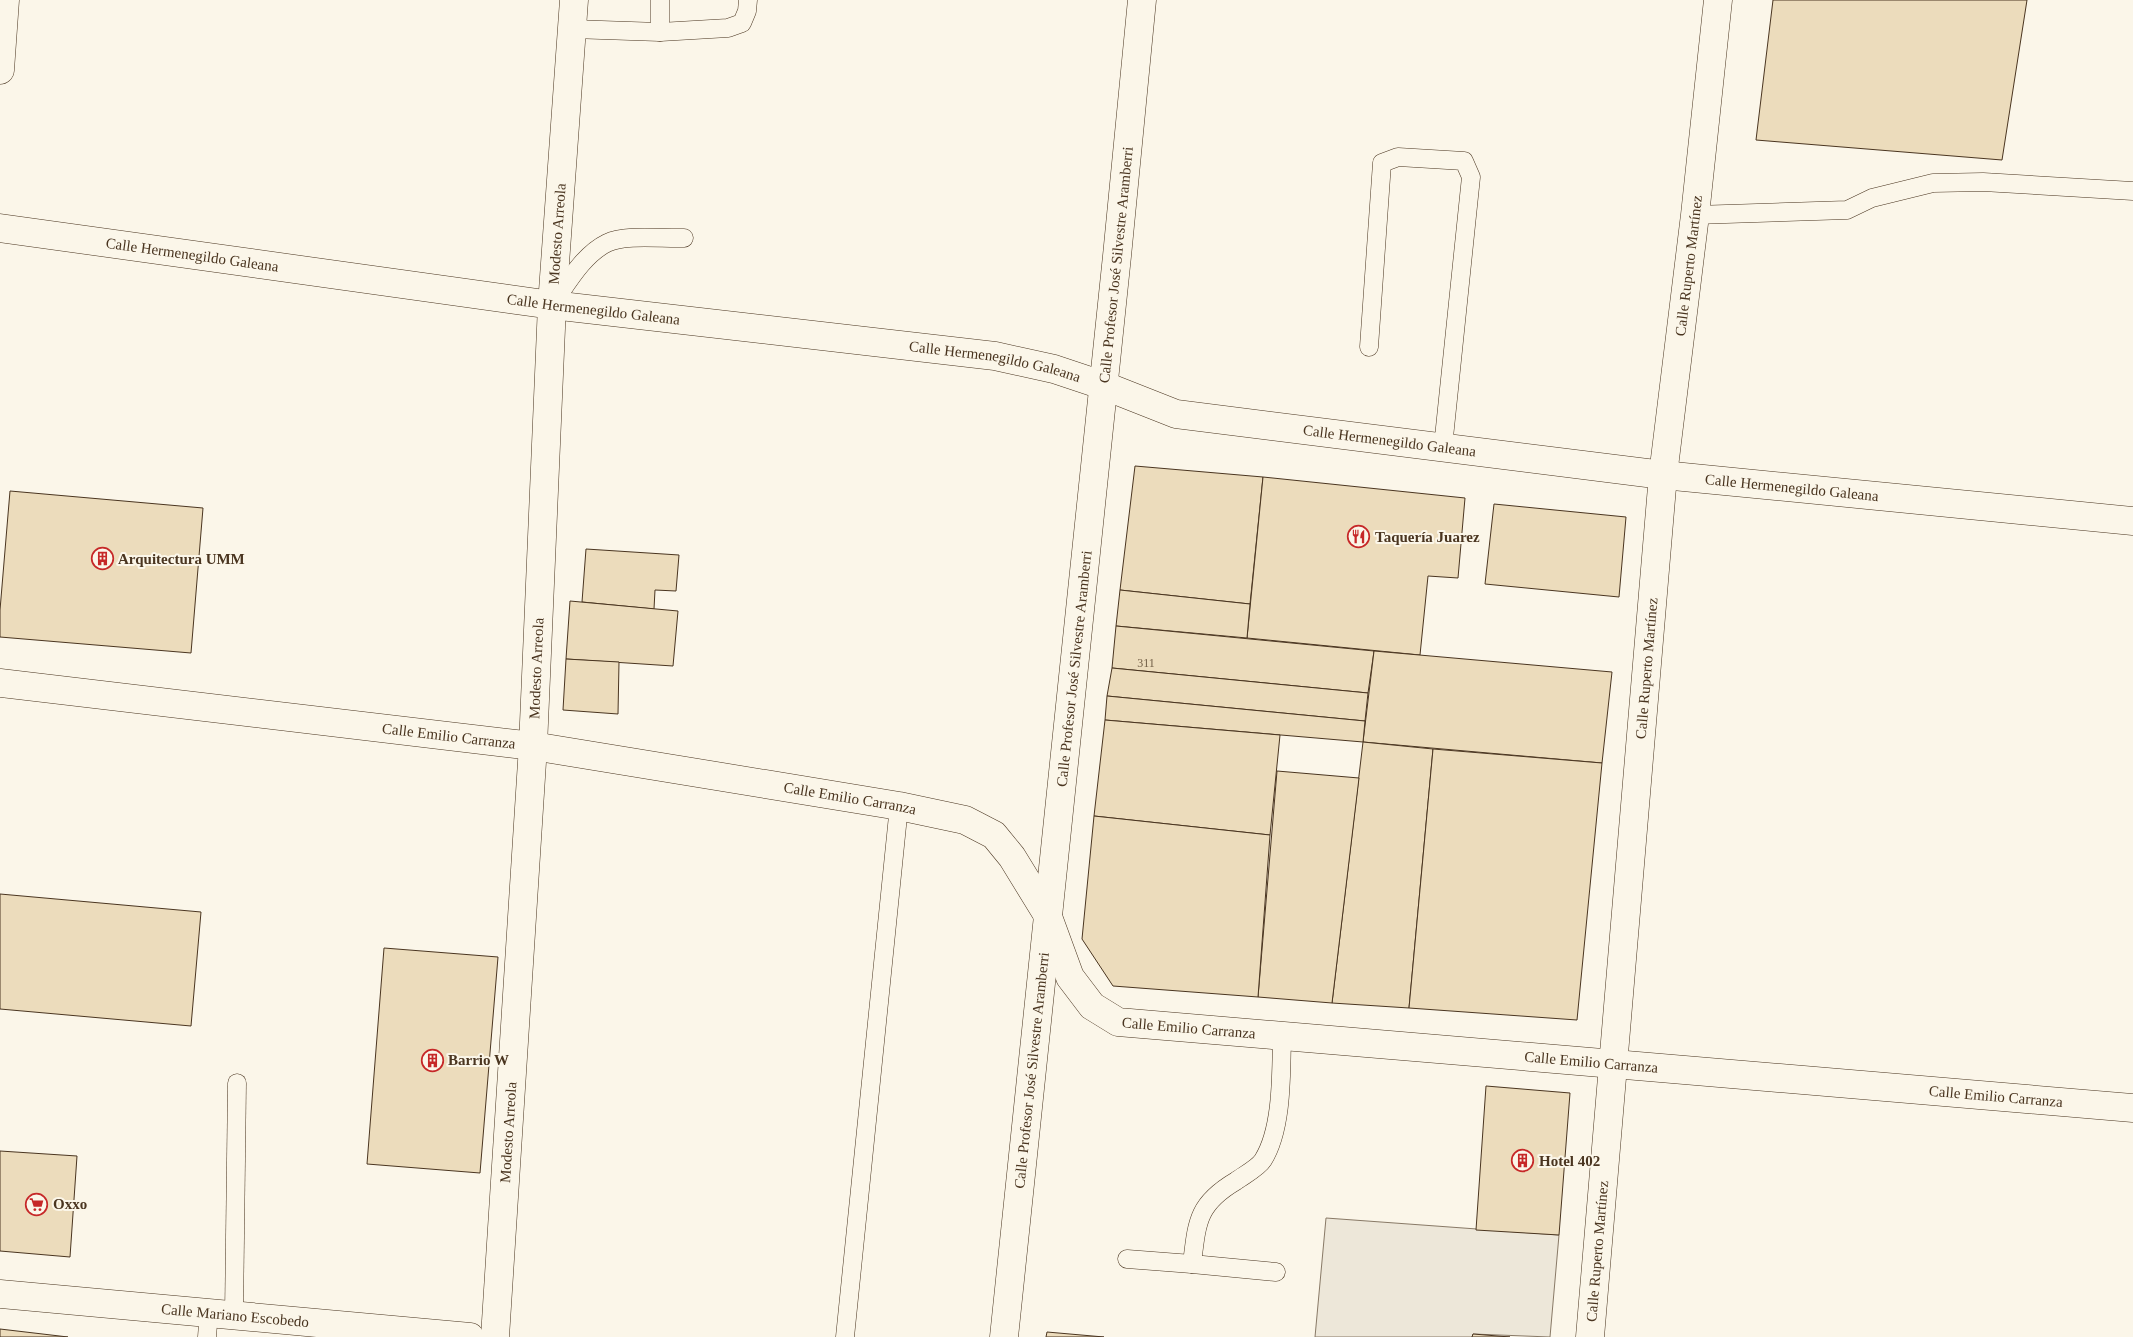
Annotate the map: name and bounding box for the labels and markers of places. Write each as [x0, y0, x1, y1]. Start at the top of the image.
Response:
restaurant icon: Taquería Juarez [1347, 525, 1371, 549]
place label: Taquería Juarez [1375, 529, 1480, 545]
building icon: Arquitectura UMM [90, 547, 114, 571]
place label: Arquitectura UMM [118, 551, 245, 567]
building icon: Barrio W [420, 1048, 444, 1072]
place label: Barrio W [448, 1052, 509, 1068]
building icon: Hotel 402 [1511, 1149, 1535, 1173]
place label: Hotel 402 [1539, 1153, 1600, 1169]
supermarket icon: Oxxo [25, 1192, 49, 1216]
place label: Oxxo [53, 1196, 87, 1212]

